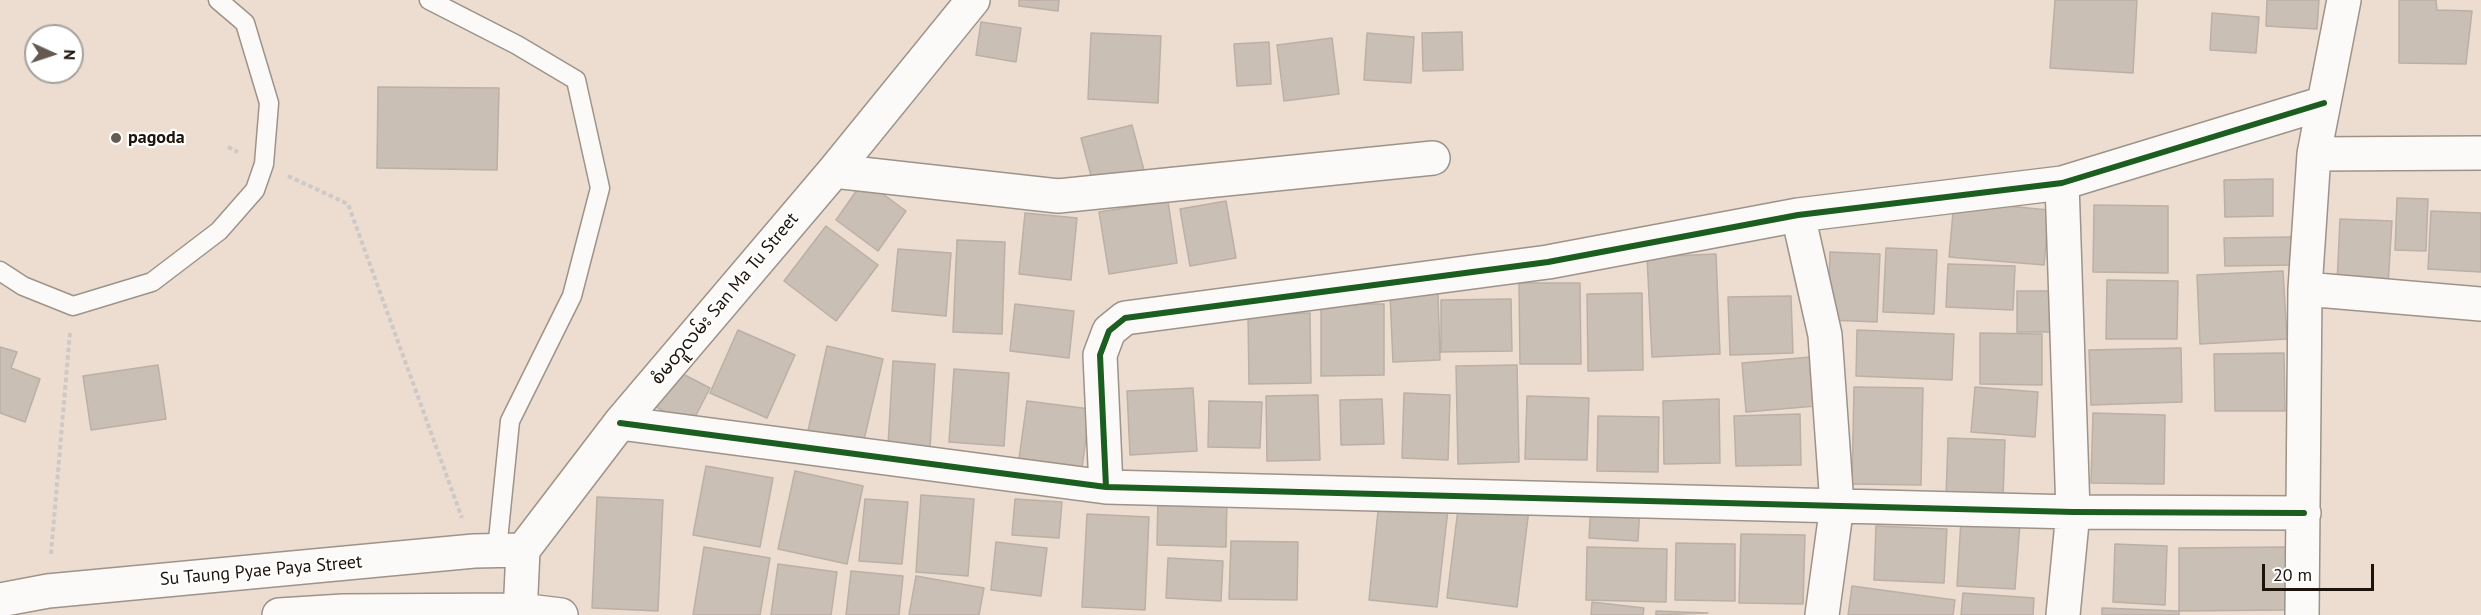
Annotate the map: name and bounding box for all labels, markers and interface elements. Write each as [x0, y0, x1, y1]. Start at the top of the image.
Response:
north arrow [24, 24, 84, 84]
text: N [60, 49, 80, 61]
place label: pagoda [128, 127, 185, 149]
marker: pagoda [109, 131, 123, 145]
street label: စံမတူလမ်း San Ma Tu Street [647, 209, 803, 389]
street label: Su Taung Pyae Paya Street [159, 551, 363, 591]
scale bar [2265, 552, 2378, 590]
text: 20 m [2273, 563, 2312, 586]

